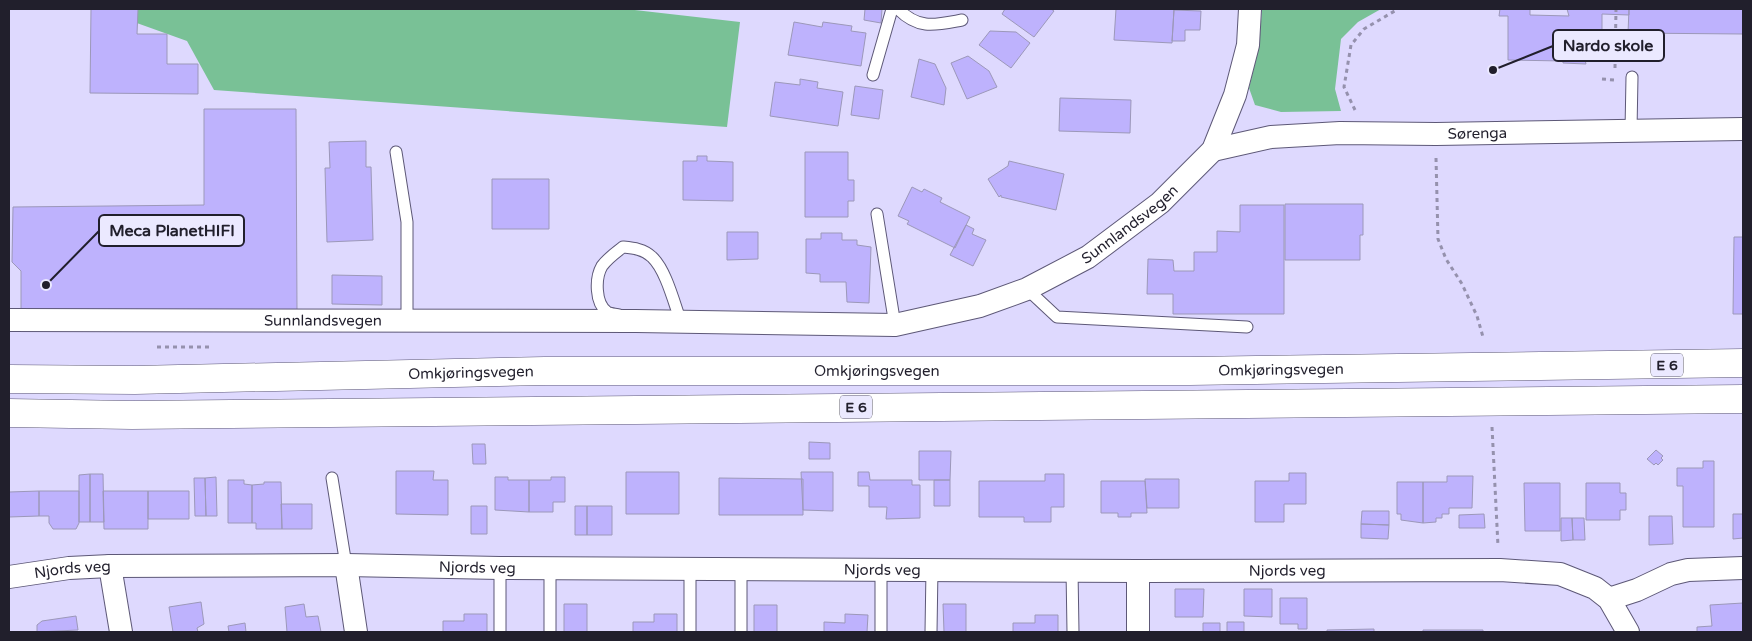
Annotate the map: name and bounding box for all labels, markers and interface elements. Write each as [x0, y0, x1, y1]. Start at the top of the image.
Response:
callout: Nardo skole [1553, 30, 1664, 61]
text: Nardo skole [1563, 36, 1653, 56]
street label: Sørenga [1448, 124, 1507, 143]
street label: Sunnlandsvegen [1079, 181, 1182, 268]
callout: Meca PlanetHIFI [99, 215, 244, 246]
text: Meca PlanetHIFI [109, 221, 235, 241]
street label: Sunnlandsvegen [264, 311, 382, 330]
road number: E 6 [1651, 354, 1683, 376]
street label: Omkjøringsvegen [1218, 360, 1344, 380]
street label: Omkjøringsvegen [408, 362, 534, 383]
street label: Omkjøringsvegen [814, 362, 940, 380]
road number: E 6 [840, 396, 872, 418]
street label: Njords veg [33, 557, 111, 582]
street label: Njords veg [439, 558, 516, 577]
street label: Njords veg [844, 561, 921, 579]
street label: Njords veg [1249, 561, 1326, 580]

